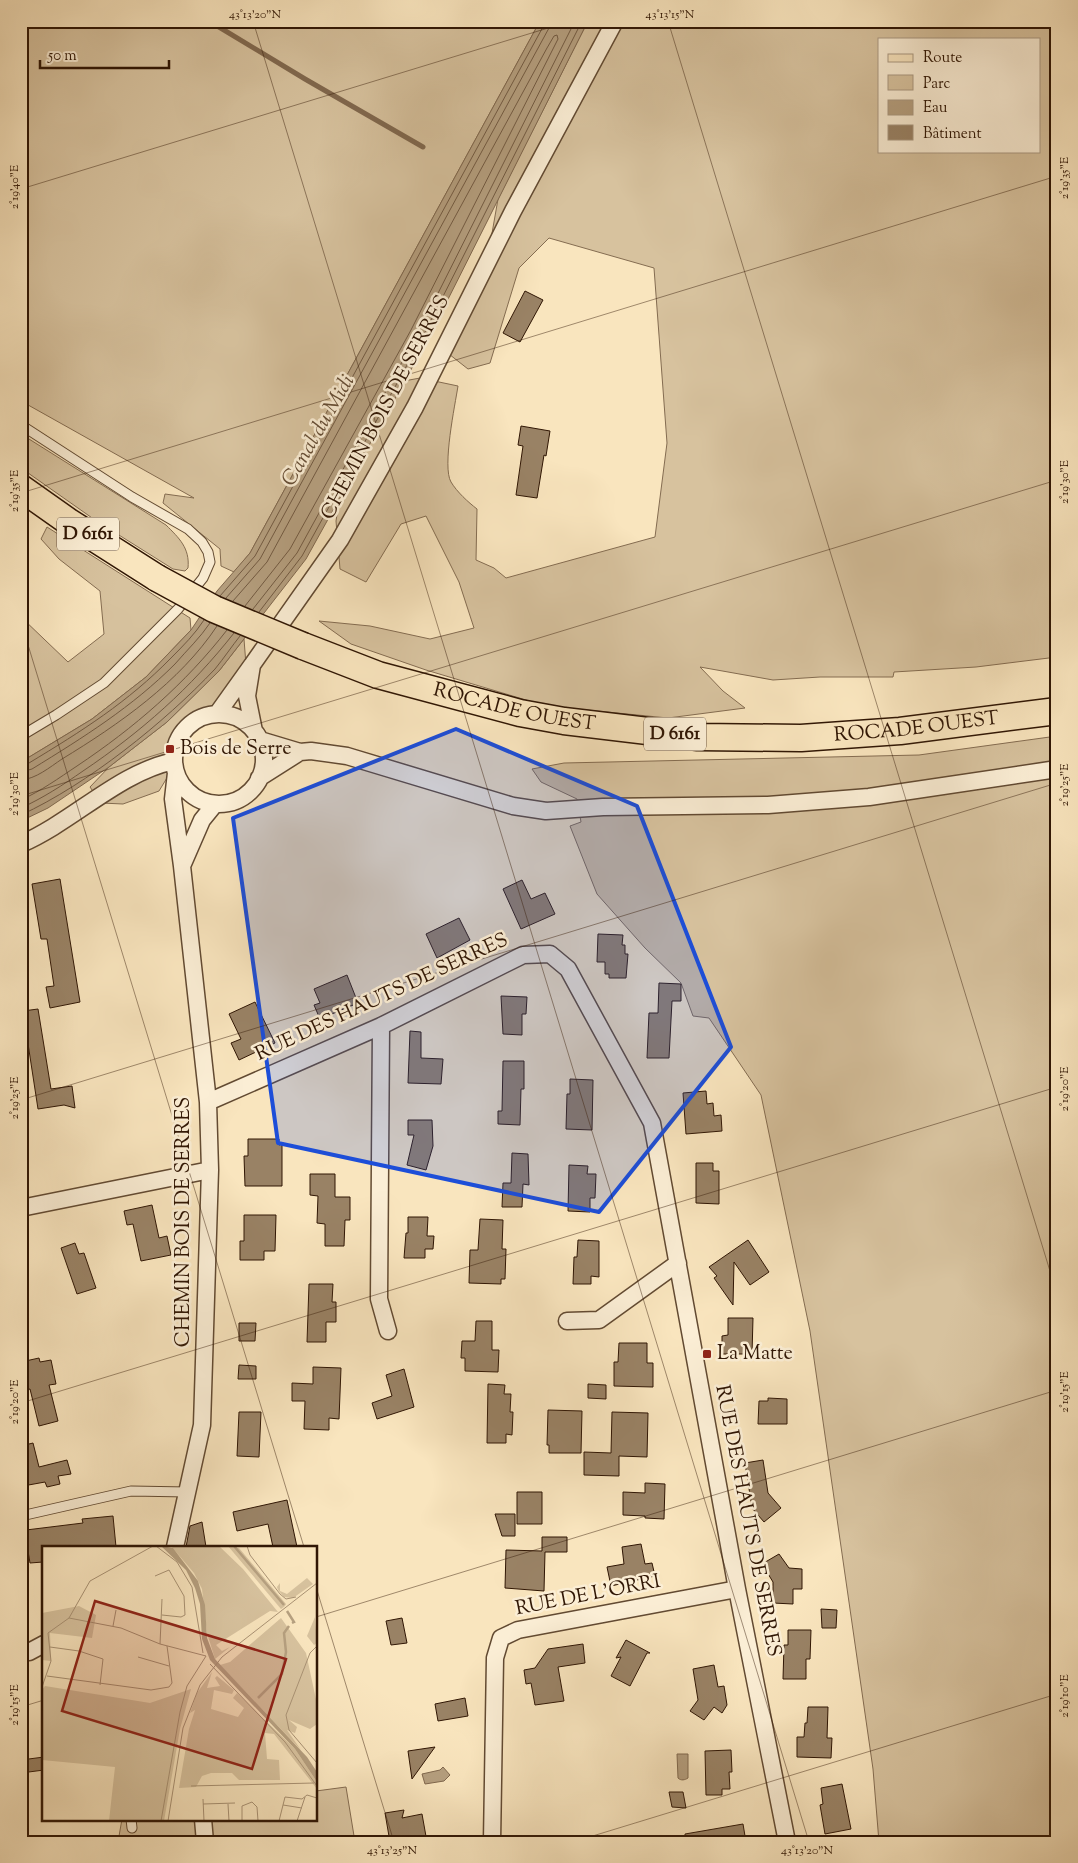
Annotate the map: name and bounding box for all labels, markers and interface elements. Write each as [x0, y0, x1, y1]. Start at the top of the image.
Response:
text: 43°13'20"N [229, 6, 281, 24]
text: 43°13'15"N [646, 6, 695, 24]
scale bar [40, 38, 169, 70]
legend [878, 38, 1040, 152]
text: 50 m [47, 46, 77, 67]
text: Route [923, 48, 962, 69]
text: Parc [923, 74, 951, 95]
text: Eau [923, 98, 948, 119]
text: Bâtiment [923, 124, 982, 145]
text: 2°19'35"E [1056, 156, 1074, 199]
text: 2°19'40"E [6, 164, 24, 209]
street label: CHEMIN BOIS DE SERRES [314, 291, 458, 525]
water label: Canal du Midi [275, 370, 363, 492]
text: 2°19'30"E [1056, 459, 1074, 504]
text: 2°19'35"E [6, 469, 24, 512]
road number: D 6161 [57, 518, 119, 550]
street label: ROCADE OUEST [430, 676, 597, 739]
street label: ROCADE OUEST [833, 704, 1001, 750]
road number: D 6161 [644, 718, 706, 751]
place label: Bois de Serre [180, 735, 292, 764]
marker: Bois de Serre [164, 743, 176, 755]
text: 2°19'25"E [1056, 763, 1074, 807]
text: 2°19'30"E [6, 771, 24, 816]
street label: RUE DES HAUTS DE SERRES [251, 926, 513, 1070]
text: 2°19'20"E [1056, 1066, 1074, 1112]
text: 2°19'25"E [6, 1076, 24, 1120]
street label: CHEMIN BOIS DE SERRES [170, 1097, 199, 1347]
place label: La Matte [717, 1340, 793, 1369]
marker: La Matte [701, 1348, 713, 1360]
text: 2°19'15"E [1056, 1370, 1074, 1413]
text: 2°19'20"E [6, 1379, 24, 1425]
street label: RUE DES HAUTS DE SERRES [706, 1383, 788, 1659]
inset map [42, 1546, 318, 1820]
street label: RUE DE L'ORRI [513, 1568, 663, 1624]
text: 2°19'10"E [1056, 1674, 1074, 1718]
text: 2°19'15"E [6, 1683, 24, 1726]
text: 43°13'25"N [367, 1842, 418, 1860]
text: 43°13'20"N [781, 1842, 833, 1860]

